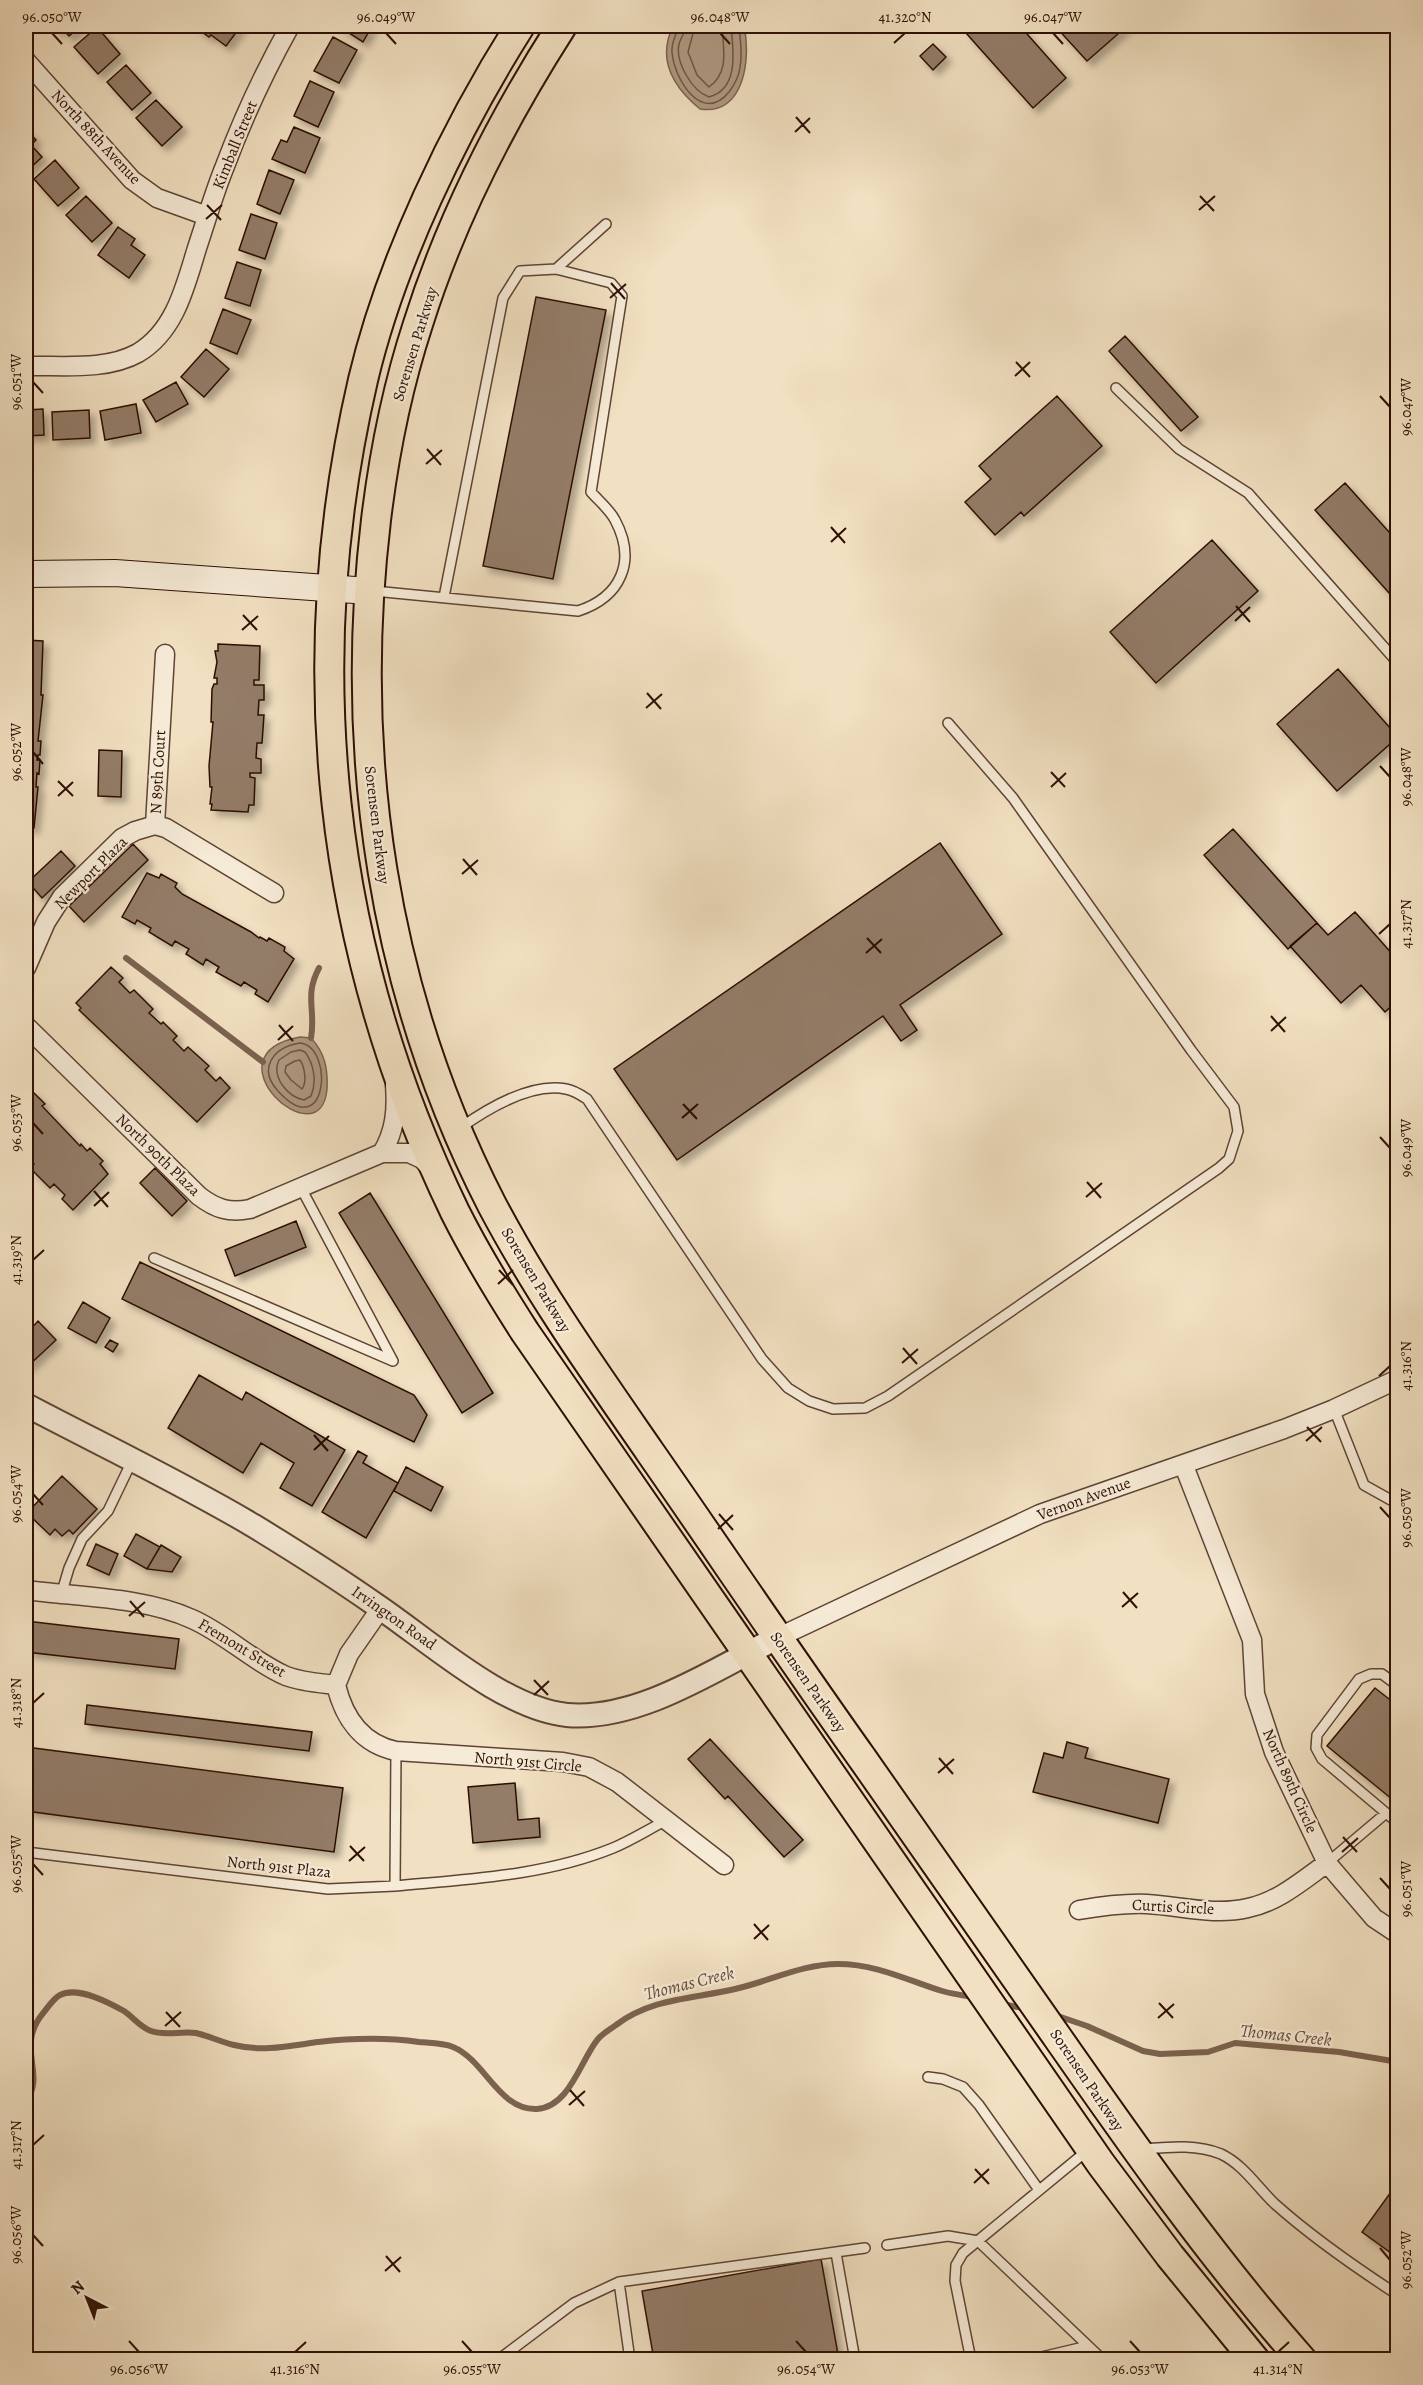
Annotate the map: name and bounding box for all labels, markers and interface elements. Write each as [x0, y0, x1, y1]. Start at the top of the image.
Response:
text: 96.050°W [22, 7, 82, 27]
text: 96.049°W [357, 7, 415, 27]
text: 96.048°W [691, 7, 749, 27]
text: 41.320°N [878, 7, 932, 27]
text: 96.047°W [1024, 7, 1082, 27]
street label: North 88th Avenue [46, 85, 146, 189]
street label: Kimball Street [207, 97, 263, 193]
street label: Sorensen Parkway [387, 283, 443, 404]
text: 96.051°W [6, 354, 26, 410]
text: 96.047°W [1396, 378, 1416, 436]
text: 96.052°W [6, 723, 26, 781]
street label: N 89th Court [145, 729, 171, 815]
text: 96.048°W [1396, 748, 1416, 806]
street label: Sorensen Parkway [359, 765, 395, 886]
street label: Newport Plaza [49, 831, 133, 915]
text: 41.317°N [1396, 899, 1416, 949]
text: 96.053°W [6, 1094, 26, 1152]
street label: North 90th Plaza [111, 1109, 206, 1202]
text: 96.049°W [1396, 1119, 1416, 1177]
street label: Sorensen Parkway [496, 1223, 576, 1337]
text: 41.319°N [6, 1235, 26, 1285]
text: 41.316°N [1396, 1341, 1416, 1391]
text: 96.054°W [6, 1465, 26, 1523]
street label: Vernon Avenue [1033, 1472, 1134, 1526]
text: 96.050°W [1396, 1488, 1416, 1548]
street label: Irvington Road [347, 1581, 441, 1656]
street label: Fremont Street [194, 1613, 290, 1683]
street label: Sorensen Parkway [765, 1627, 852, 1738]
text: 41.318°N [6, 1678, 26, 1728]
street label: North 89th Circle [1257, 1725, 1323, 1837]
street label: North 91st Circle [473, 1746, 583, 1778]
text: 96.055°W [6, 1835, 26, 1893]
street label: North 91st Plaza [226, 1851, 333, 1883]
text: 96.051°W [1396, 1861, 1416, 1917]
street label: Curtis Circle [1131, 1894, 1215, 1920]
water label: Thomas Creek [642, 1960, 736, 2006]
water label: Thomas Creek [1239, 2018, 1333, 2052]
street label: Sorensen Parkway [1045, 2025, 1130, 2136]
text: 41.317°N [6, 2120, 26, 2170]
text: 96.056°W [6, 2206, 26, 2264]
text: 96.052°W [1396, 2231, 1416, 2289]
north arrow [57, 2268, 117, 2328]
text: N [66, 2275, 90, 2300]
text: 96.056°W [110, 2359, 168, 2379]
text: 41.316°N [270, 2359, 320, 2379]
text: 96.055°W [443, 2359, 501, 2379]
text: 96.054°W [777, 2359, 835, 2379]
text: 96.053°W [1111, 2359, 1169, 2379]
text: 41.314°N [1253, 2359, 1303, 2379]

